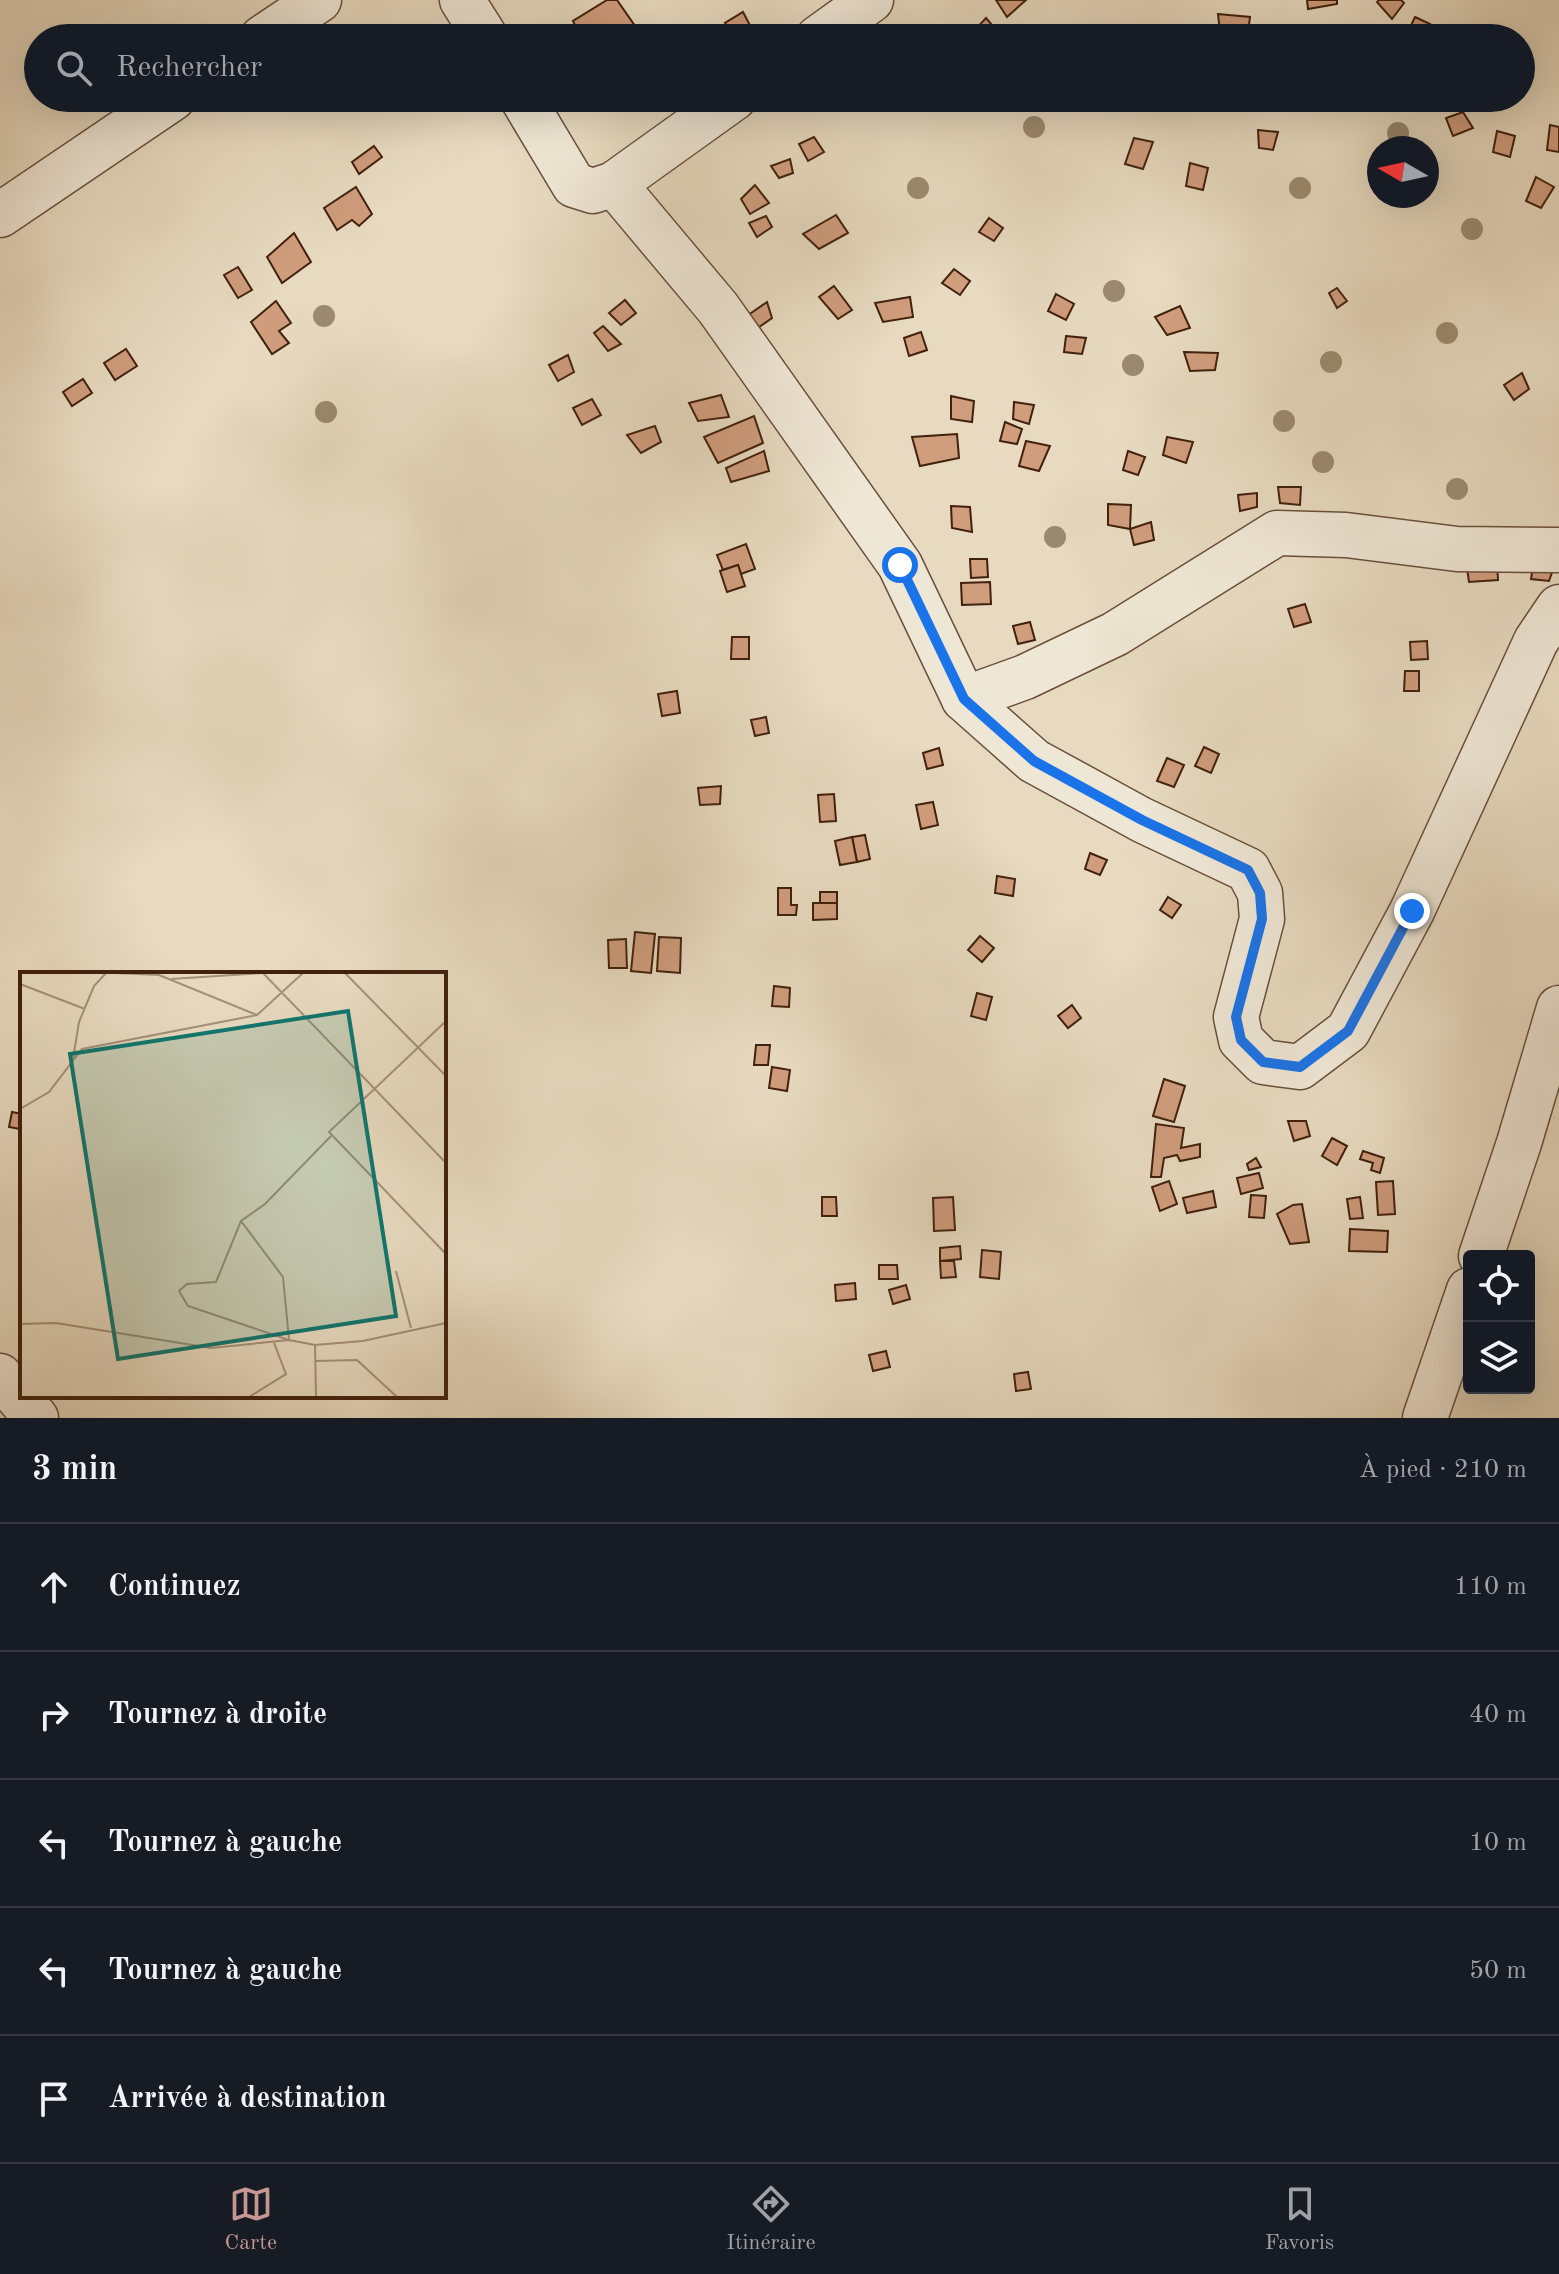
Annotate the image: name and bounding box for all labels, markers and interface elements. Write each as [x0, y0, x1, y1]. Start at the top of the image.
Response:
search box [24, 24, 1535, 112]
icon: search [52, 46, 96, 90]
text: Rechercher [116, 53, 262, 83]
north arrow [1367, 136, 1439, 208]
route start [882, 547, 918, 583]
route end [1394, 893, 1430, 929]
inset map [20, 972, 446, 1398]
map controls [1463, 1250, 1535, 1394]
button: locate [1463, 1250, 1535, 1322]
button: layers [1463, 1322, 1535, 1394]
text: 3 min [32, 1453, 117, 1487]
text: À pied · 210 m [1359, 1457, 1527, 1483]
icon: ahead [32, 1565, 76, 1609]
text: Continuez [108, 1572, 241, 1602]
text: 110 m [1454, 1574, 1527, 1600]
icon: right [32, 1693, 76, 1737]
text: Tournez à droite [108, 1700, 327, 1730]
text: 40 m [1469, 1702, 1527, 1728]
icon: left [32, 1821, 76, 1865]
text: Tournez à gauche [108, 1828, 342, 1858]
text: 10 m [1469, 1830, 1527, 1856]
icon: left [32, 1949, 76, 1993]
text: Tournez à gauche [108, 1956, 342, 1986]
text: 50 m [1469, 1958, 1527, 1984]
icon: arrive [32, 2077, 76, 2121]
text: Arrivée à destination [108, 2084, 387, 2114]
tab: Carte [225, 2182, 277, 2257]
tab: Itinéraire [726, 2182, 816, 2257]
tab: Favoris [1265, 2182, 1334, 2257]

